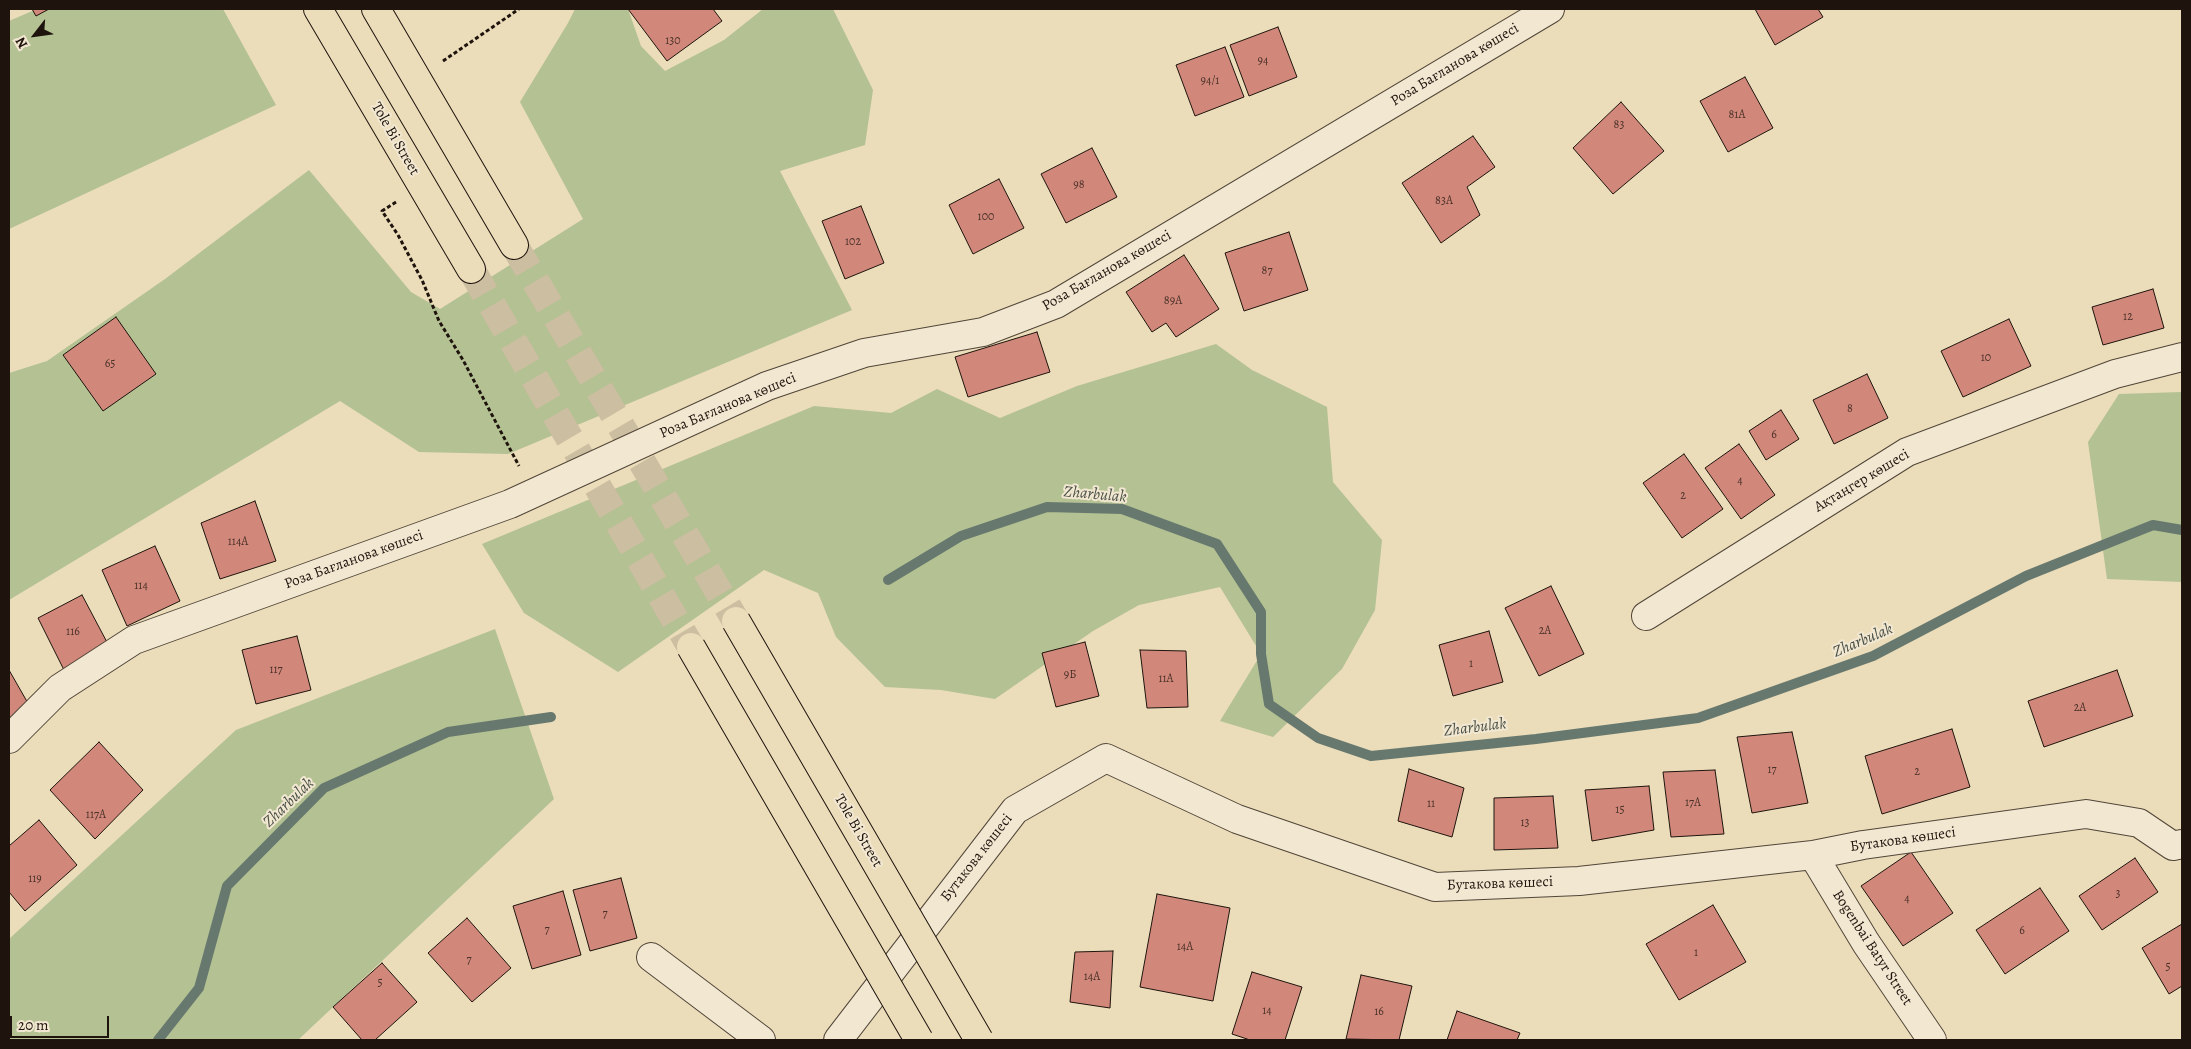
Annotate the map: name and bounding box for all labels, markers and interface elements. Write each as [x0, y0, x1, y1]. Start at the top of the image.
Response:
north arrow [10, 10, 60, 60]
street label: Роза Бағланова көшесі [1388, 20, 1522, 110]
text: N [11, 34, 32, 52]
house number: 130 [665, 34, 681, 48]
house number: 94 [1258, 54, 1268, 68]
house number: 94/1 [1201, 74, 1219, 88]
street label: Tole Bi Street [367, 99, 423, 179]
house number: 81А [1729, 108, 1745, 122]
house number: 83 [1614, 118, 1624, 132]
house number: 98 [1073, 178, 1085, 192]
house number: 83А [1435, 194, 1453, 208]
house number: 100 [978, 210, 994, 224]
street label: Роза Бағланова көшесі [1039, 227, 1175, 315]
house number: 102 [845, 235, 861, 249]
house number: 87 [1262, 264, 1272, 278]
house number: 89А [1164, 294, 1182, 308]
house number: 12 [2123, 310, 2133, 324]
house number: 10 [1981, 351, 1991, 365]
house number: 65 [105, 357, 115, 371]
street label: Роза Бағланова көшесі [657, 369, 799, 443]
house number: 8 [1847, 402, 1853, 416]
house number: 6 [1771, 428, 1777, 442]
street label: Ақтаңгер көшесі [1811, 446, 1913, 516]
house number: 4 [1737, 474, 1743, 488]
water label: Zharbulak [1063, 483, 1127, 507]
house number: 2 [1680, 489, 1686, 503]
street label: Роза Бағланова көшесі [282, 526, 426, 594]
house number: 114А [228, 535, 248, 549]
house number: 114 [134, 579, 148, 593]
water label: Zharbulak [1830, 620, 1896, 662]
house number: 2А [1539, 624, 1551, 638]
house number: 116 [66, 625, 80, 639]
house number: 1 [1469, 657, 1473, 671]
house number: 117 [269, 663, 283, 677]
house number: 9Б [1064, 668, 1076, 682]
house number: 11А [1158, 672, 1174, 686]
house number: 2А [2074, 701, 2086, 715]
water label: Zharbulak [1443, 715, 1507, 741]
house number: 17 [1767, 763, 1777, 777]
house number: 2 [1914, 765, 1920, 779]
water label: Zharbulak [260, 774, 318, 832]
street label: Tole Bi Street [830, 791, 886, 871]
house number: 17А [1685, 796, 1701, 810]
house number: 11 [1427, 797, 1435, 811]
house number: 15 [1615, 803, 1625, 817]
house number: 117А [86, 808, 106, 822]
street label: Бутакова көшесі [937, 811, 1017, 905]
house number: 13 [1520, 816, 1530, 830]
street label: Бутакова көшесі [1849, 824, 1957, 856]
house number: 119 [28, 872, 42, 886]
street label: Бутакова көшесі [1447, 873, 1553, 895]
street label: Bogenbai Batyr Street [1828, 887, 1916, 1009]
house number: 3 [2116, 887, 2120, 901]
house number: 4 [1904, 892, 1910, 906]
house number: 7 [602, 907, 608, 921]
house number: 7 [544, 923, 550, 937]
house number: 6 [2019, 924, 2025, 938]
house number: 14А [1177, 940, 1193, 954]
house number: 1 [1694, 946, 1698, 960]
house number: 7 [466, 953, 472, 967]
house number: 5 [2165, 960, 2171, 974]
house number: 14А [1084, 970, 1100, 984]
house number: 5 [377, 976, 383, 990]
house number: 14 [1262, 1004, 1272, 1018]
house number: 16 [1374, 1005, 1384, 1019]
scale bar [12, 1006, 111, 1038]
text: 20 m [18, 1015, 49, 1035]

